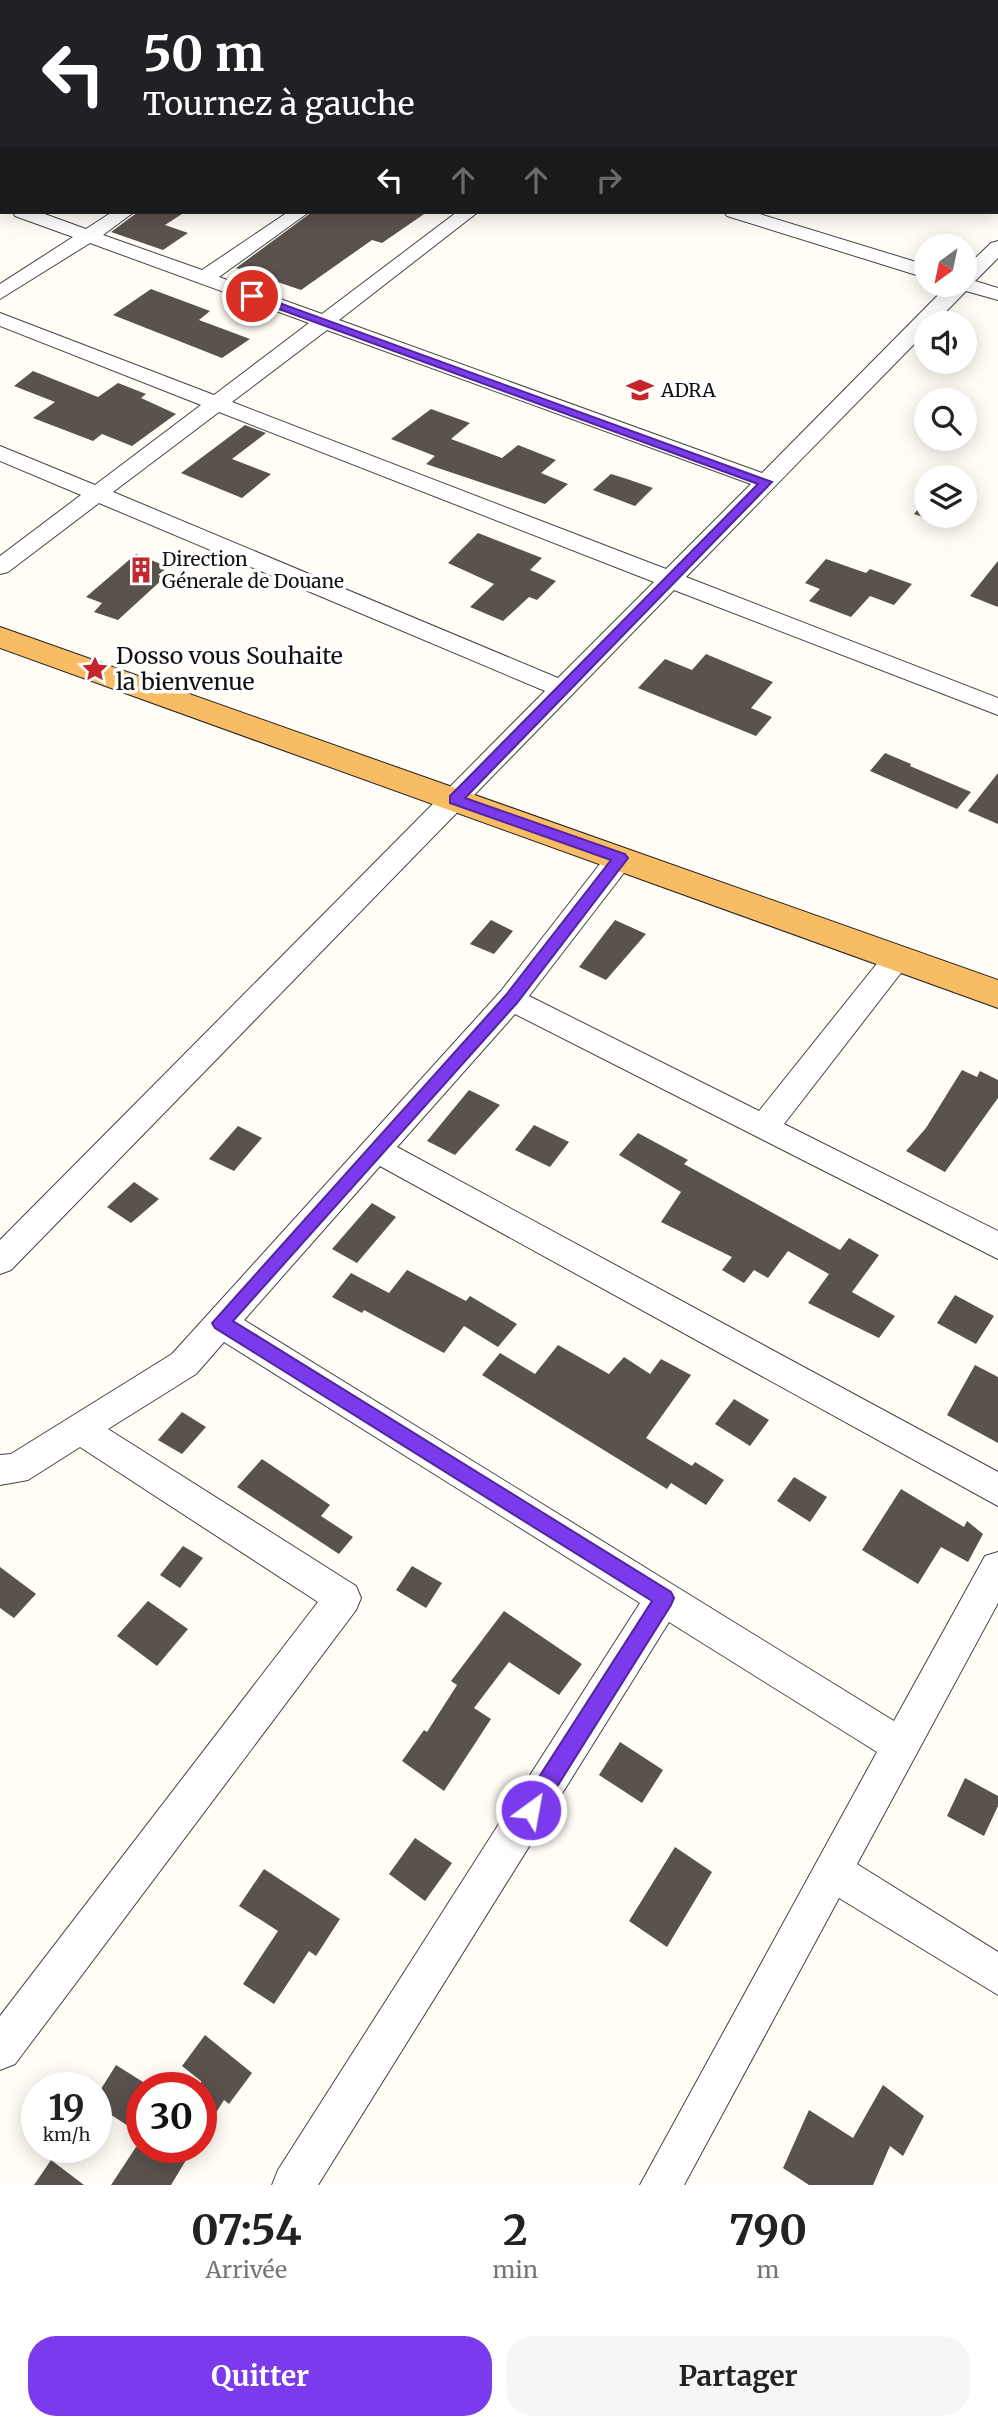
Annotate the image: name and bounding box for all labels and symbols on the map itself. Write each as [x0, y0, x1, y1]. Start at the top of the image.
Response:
north arrow [914, 234, 976, 298]
pin [222, 266, 282, 326]
school or university icon: ADRA [625, 375, 655, 405]
place label: ADRA [660, 378, 716, 402]
place label: Direction Génerale de Douane [162, 547, 344, 593]
building icon: Direction Génerale de Douane [126, 555, 156, 585]
place label: Dosso vous Souhaite la bienvenue [116, 641, 343, 696]
place icon: Dosso vous Souhaite la bienvenue [80, 654, 110, 684]
position arrow [494, 1773, 568, 1847]
speed limit sign: 30 [126, 2072, 217, 2163]

